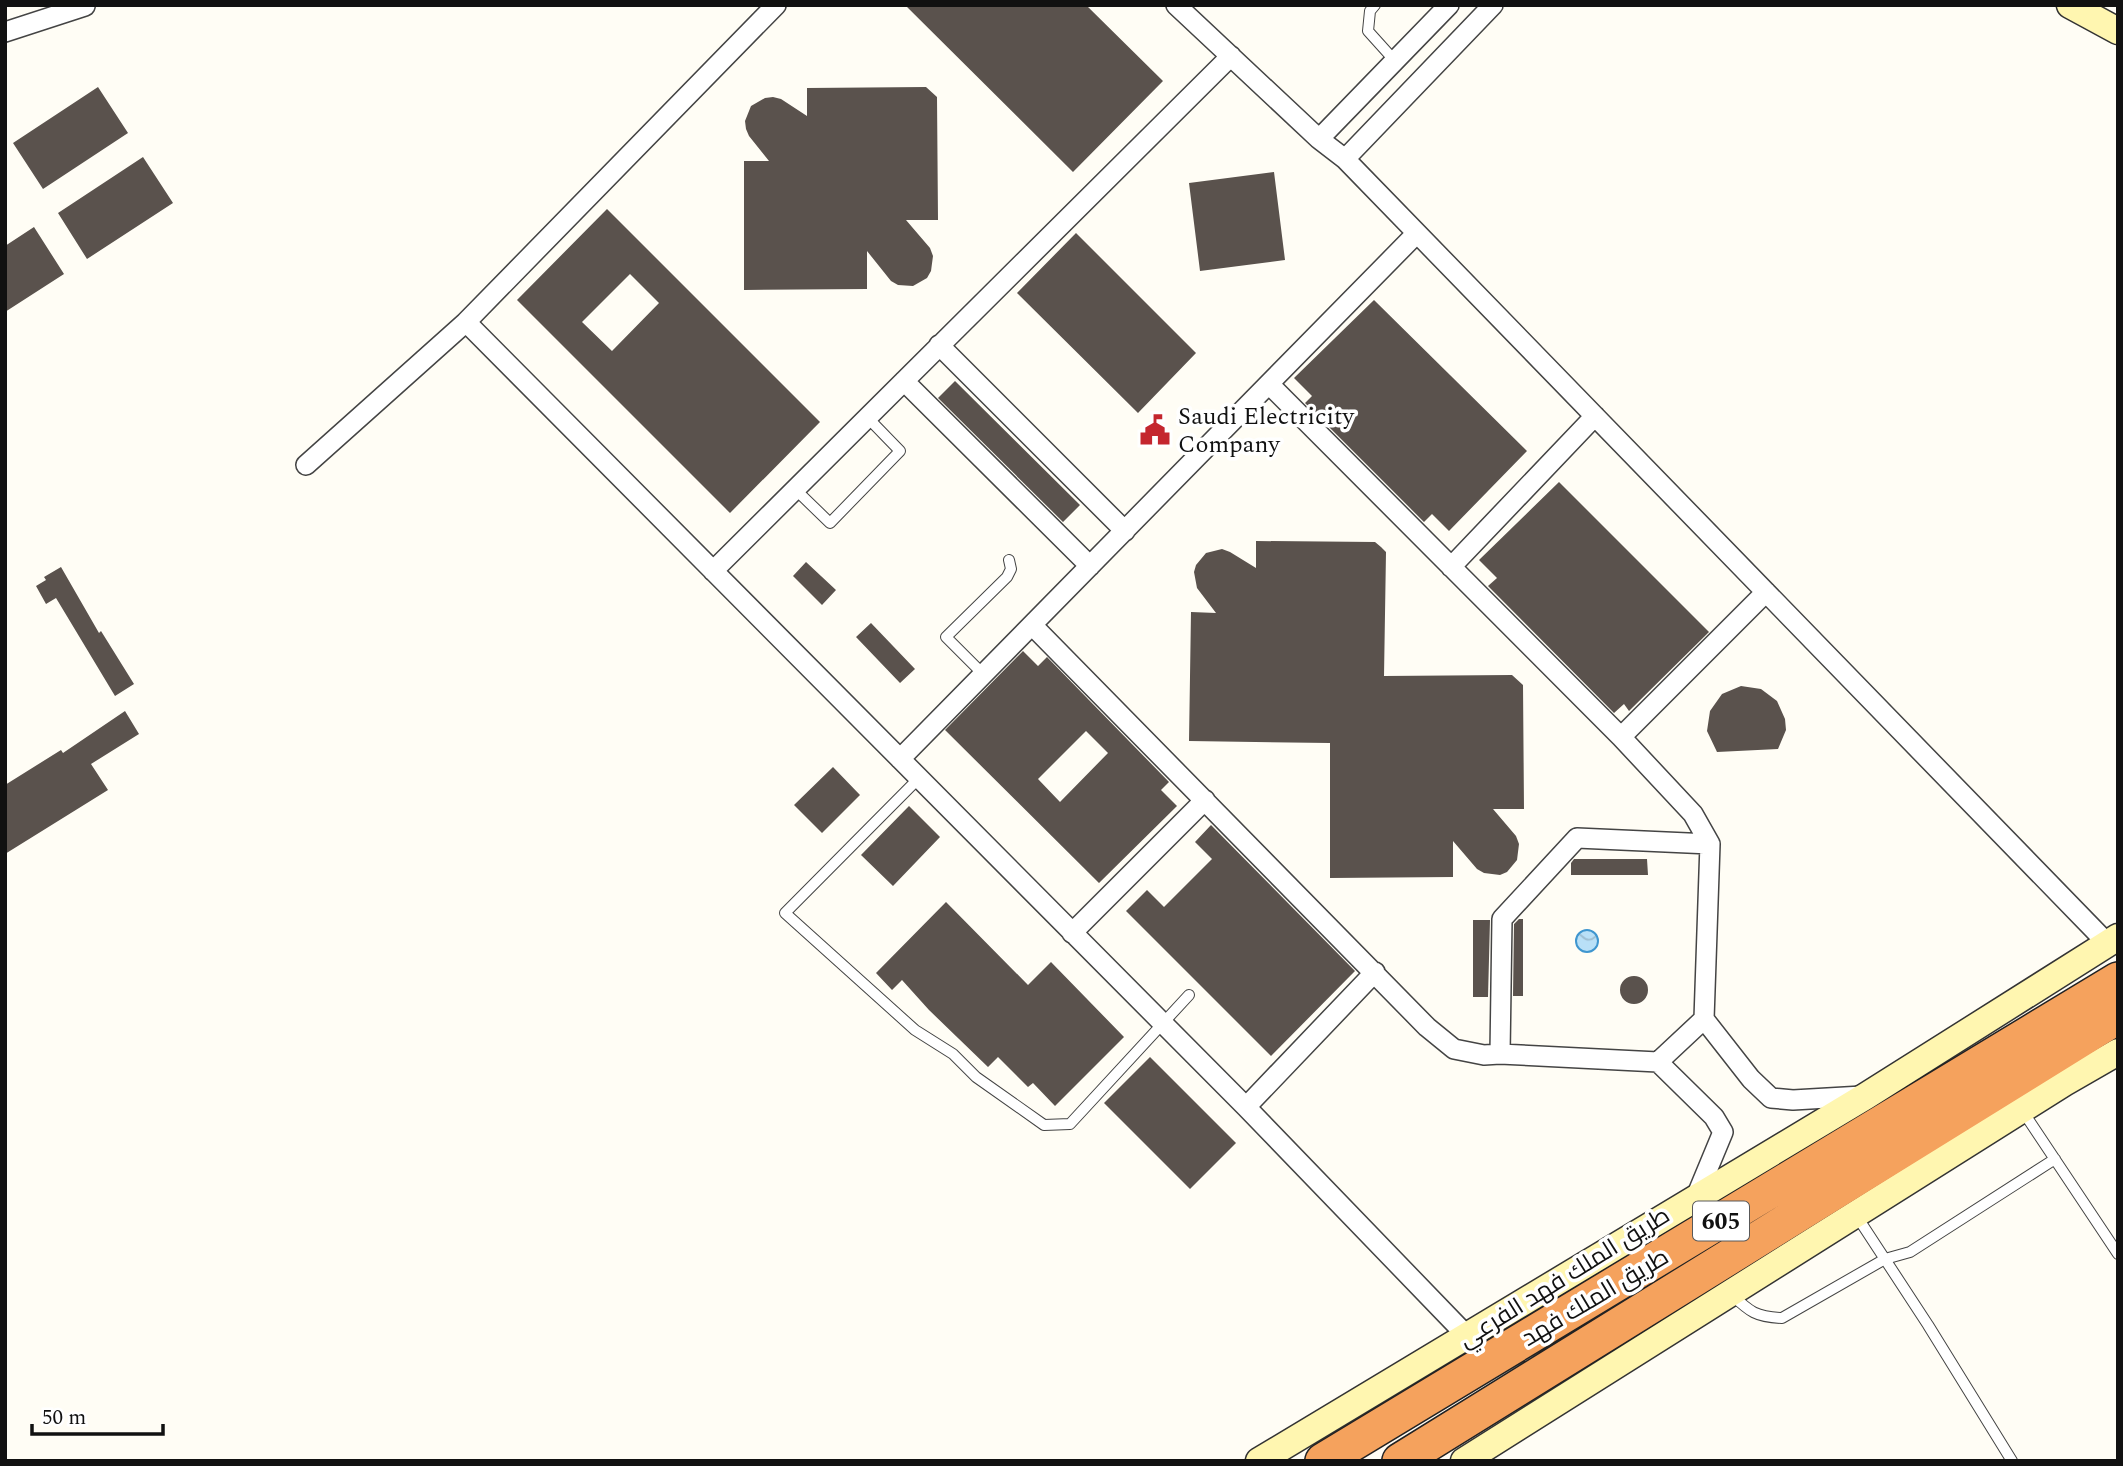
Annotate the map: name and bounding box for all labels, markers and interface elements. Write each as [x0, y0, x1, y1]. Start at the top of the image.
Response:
place label: Saudi Electricity Company [1178, 399, 1355, 463]
public building icon: Saudi Electricity Company [1138, 413, 1172, 447]
street label: طريق الملك فهد الفرعي [1453, 1200, 1675, 1354]
road number: 605 [1693, 1202, 1749, 1240]
street label: طريق الملك فهد [1516, 1242, 1674, 1352]
scale bar [32, 1392, 163, 1436]
text: 50 m [42, 1402, 86, 1434]

